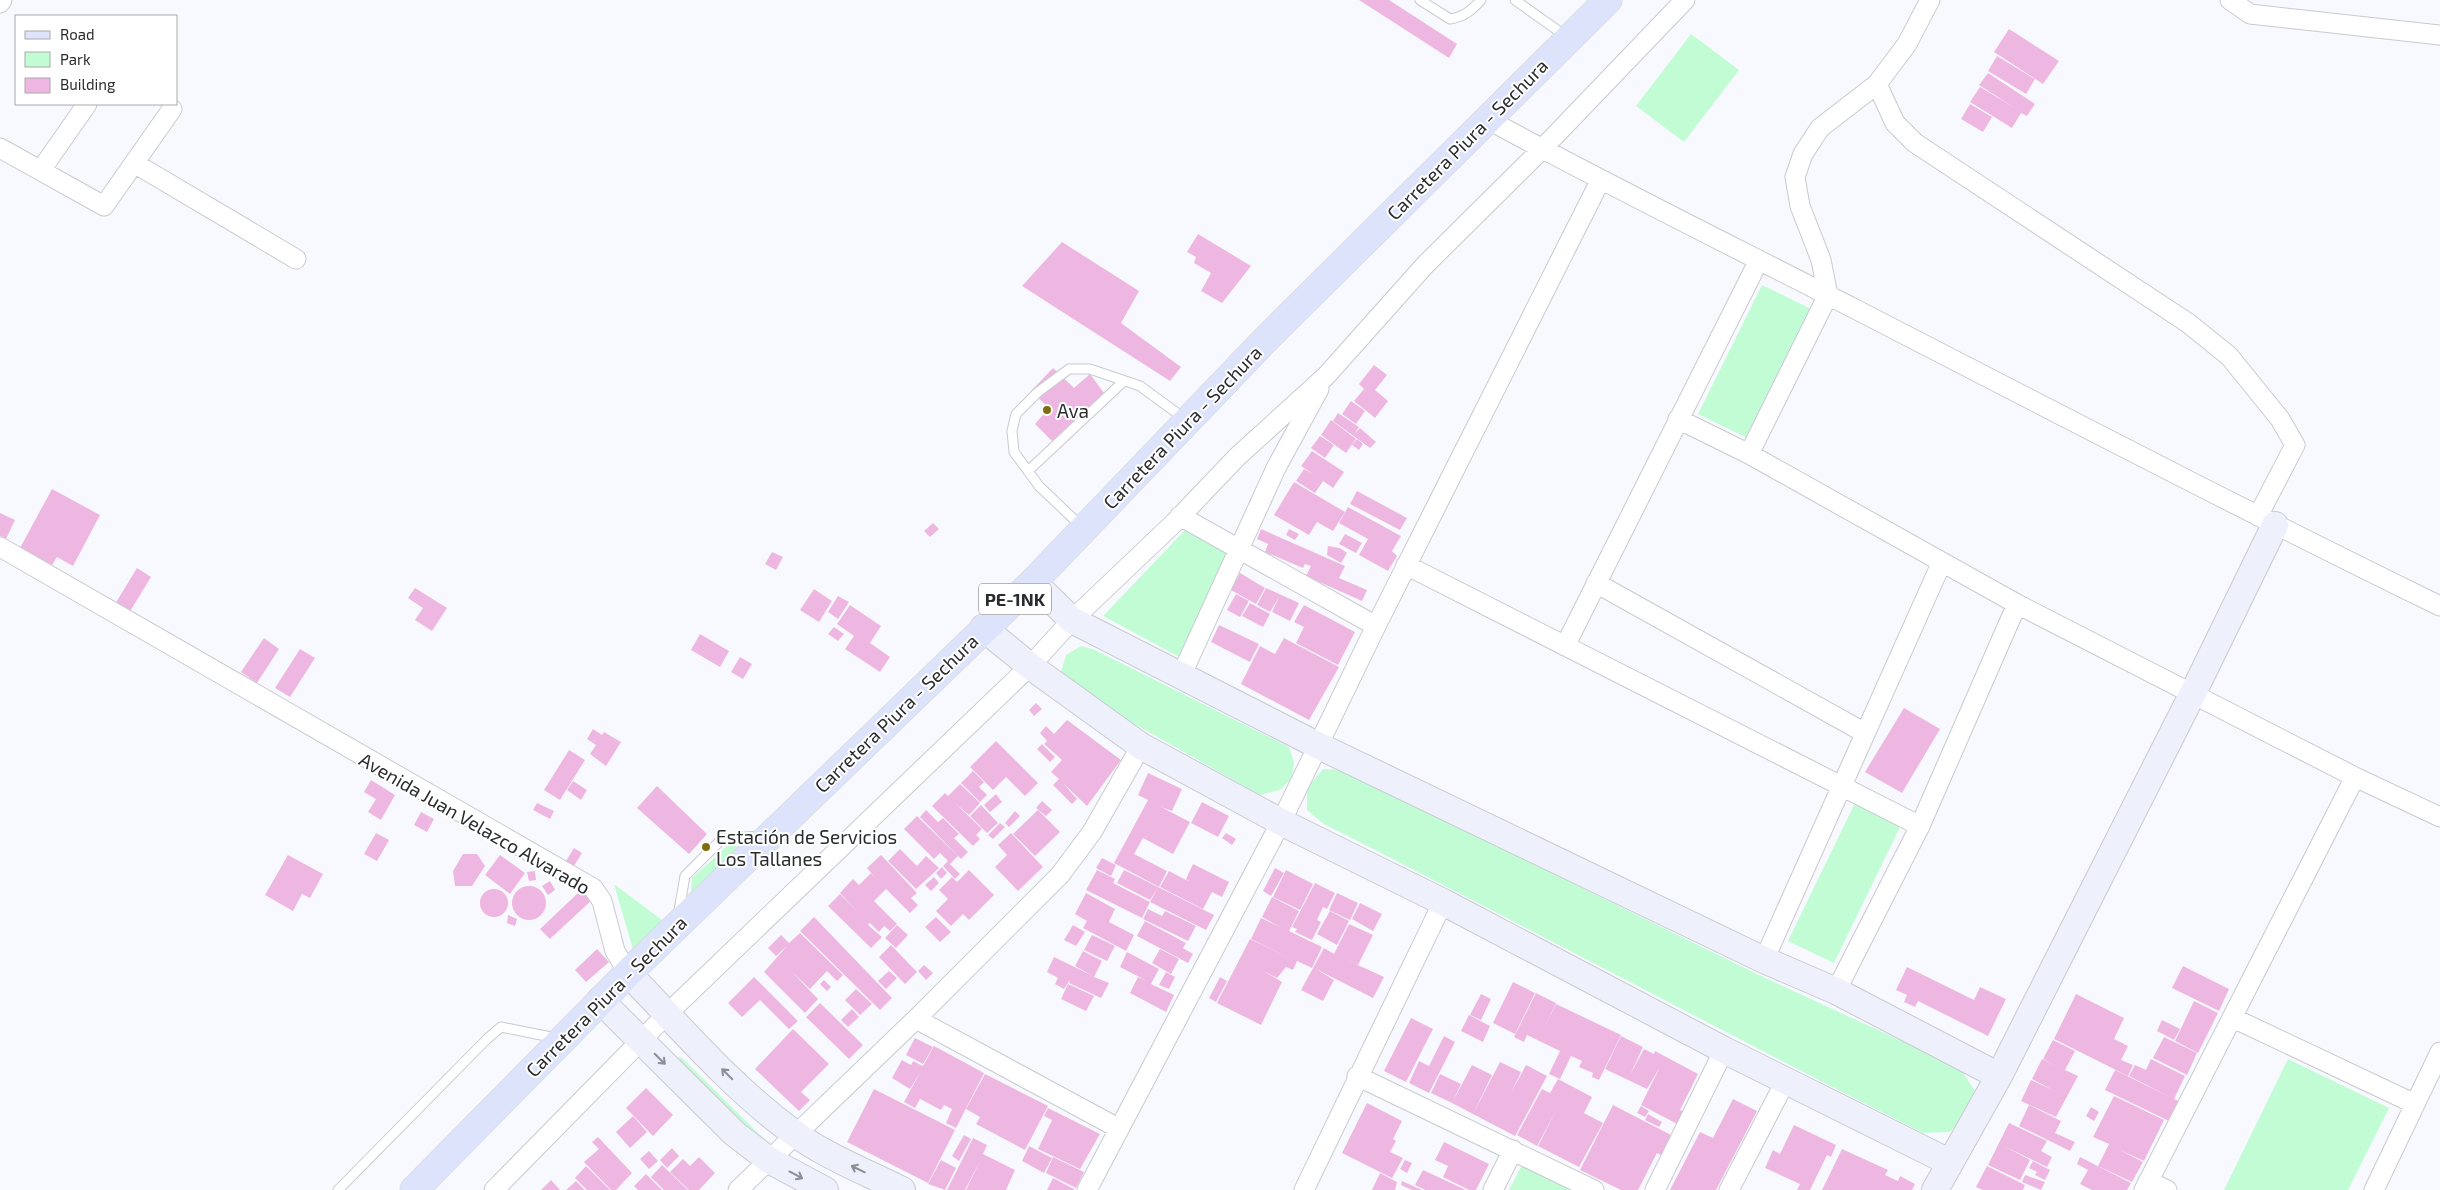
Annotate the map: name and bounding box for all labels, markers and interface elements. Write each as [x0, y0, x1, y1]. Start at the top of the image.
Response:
legend [15, 15, 178, 105]
text: Road [60, 25, 95, 43]
text: Park [60, 50, 91, 68]
street label: Carretera Piura - Sechura [1382, 54, 1552, 224]
text: Building [60, 75, 116, 93]
street label: Carretera Piura - Sechura [1098, 341, 1266, 513]
place label: Ava [1057, 399, 1089, 422]
marker: Ava [1041, 404, 1053, 416]
road number: PE-1NK [979, 584, 1051, 614]
street label: Carretera Piura - Sechura [810, 629, 982, 797]
street label: Avenida Juan Velazco Alvarado [355, 747, 595, 899]
place label: Estación de Servicios Los Tallanes [716, 825, 897, 870]
marker: Estación de Servicios Los Tallanes [700, 841, 712, 853]
street label: Carretera Piura - Sechura [521, 911, 691, 1081]
one-way arrow [654, 1053, 666, 1065]
one-way arrow [721, 1068, 733, 1080]
one-way arrow [851, 1163, 866, 1173]
one-way arrow [788, 1171, 803, 1180]

